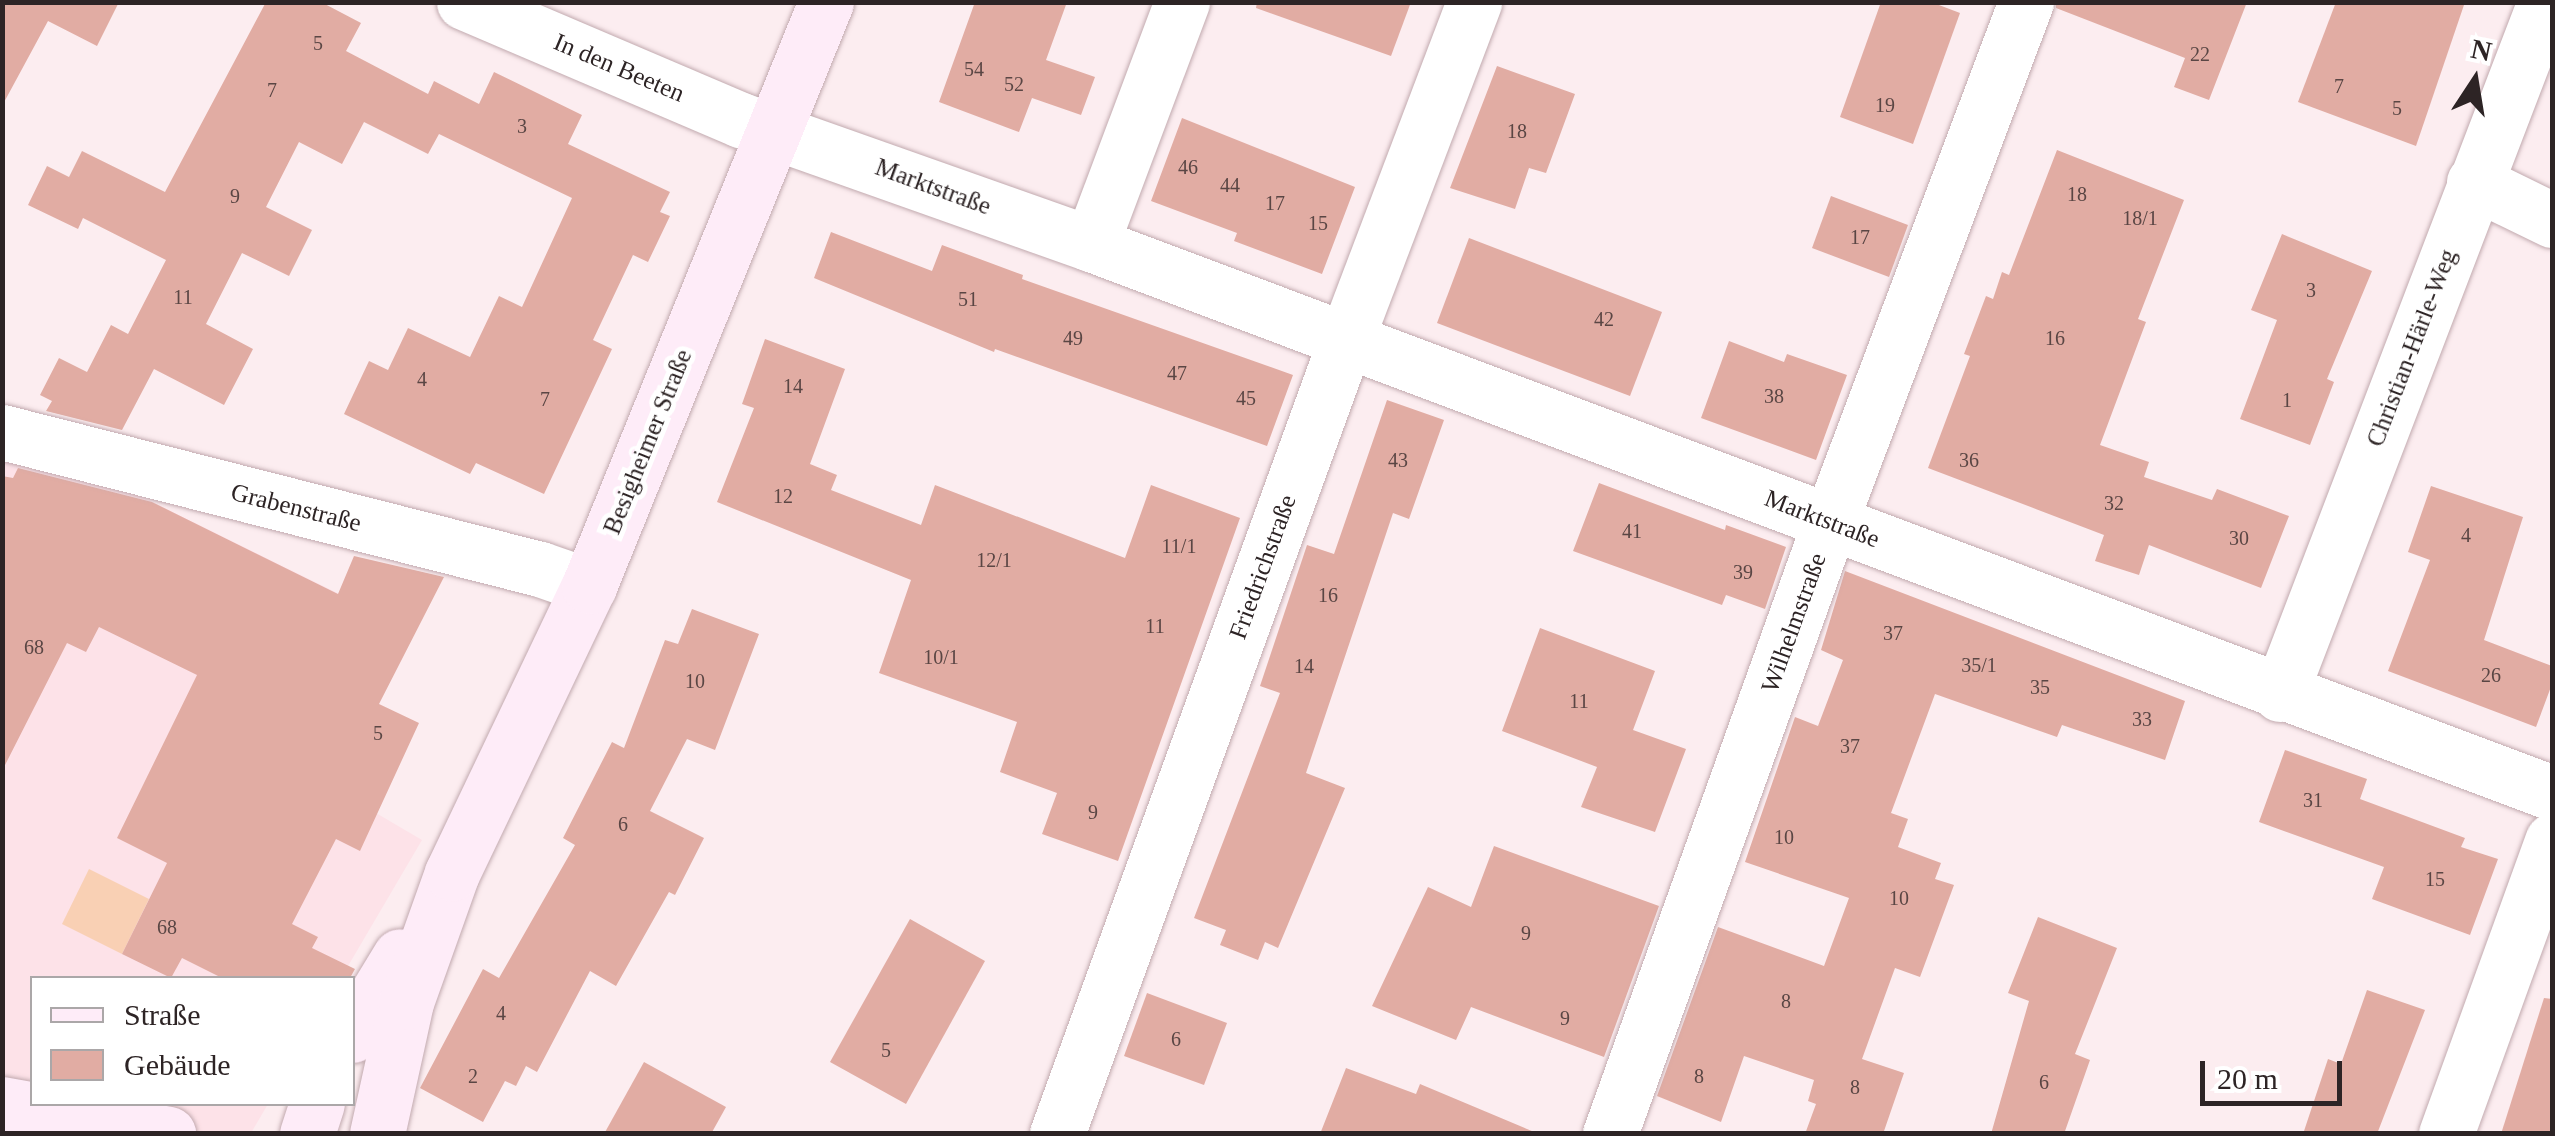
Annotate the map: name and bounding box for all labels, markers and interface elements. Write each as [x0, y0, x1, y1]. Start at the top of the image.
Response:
street label: In den Beeten [549, 27, 689, 109]
north arrow [2425, 30, 2525, 130]
house number: 5 [313, 31, 323, 55]
text: N [2468, 33, 2494, 67]
house number: 22 [2190, 42, 2210, 66]
house number: 54 [964, 57, 984, 81]
house number: 52 [1004, 72, 1024, 96]
house number: 7 [2334, 74, 2344, 98]
house number: 7 [267, 78, 277, 102]
house number: 19 [1875, 93, 1895, 117]
house number: 5 [2392, 96, 2402, 120]
house number: 3 [517, 114, 527, 138]
house number: 18 [1507, 119, 1527, 143]
street label: Marktstraße [871, 152, 995, 222]
house number: 46 [1178, 155, 1198, 179]
house number: 44 [1220, 173, 1240, 197]
house number: 18 [2067, 182, 2087, 206]
house number: 9 [230, 184, 240, 208]
house number: 17 [1265, 191, 1285, 215]
house number: 18/1 [2122, 206, 2158, 230]
house number: 15 [1308, 211, 1328, 235]
house number: 17 [1850, 225, 1870, 249]
street label: Christian-Härle-Weg [2361, 245, 2463, 451]
house number: 3 [2306, 278, 2316, 302]
house number: 11 [173, 285, 193, 309]
house number: 51 [958, 287, 978, 311]
house number: 42 [1594, 307, 1614, 331]
house number: 49 [1063, 326, 1083, 350]
house number: 16 [2045, 326, 2065, 350]
street label: Besigheimer Straße [597, 345, 699, 539]
house number: 47 [1167, 361, 1187, 385]
house number: 4 [417, 367, 427, 391]
house number: 14 [783, 374, 803, 398]
house number: 38 [1764, 384, 1784, 408]
house number: 45 [1236, 386, 1256, 410]
house number: 7 [540, 387, 550, 411]
house number: 1 [2282, 388, 2292, 412]
house number: 43 [1388, 448, 1408, 472]
house number: 36 [1959, 448, 1979, 472]
street label: Grabenstraße [228, 477, 364, 539]
street label: Marktstraße [1760, 483, 1884, 555]
house number: 12 [773, 484, 793, 508]
street label: Friedrichstraße [1223, 491, 1303, 643]
house number: 32 [2104, 491, 2124, 515]
house number: 41 [1622, 519, 1642, 543]
house number: 4 [2461, 523, 2471, 547]
house number: 30 [2229, 526, 2249, 550]
house number: 11/1 [1162, 534, 1196, 558]
house number: 12/1 [976, 548, 1012, 572]
street label: Wilhelmstraße [1755, 549, 1833, 697]
house number: 39 [1733, 560, 1753, 584]
house number: 16 [1318, 583, 1338, 607]
house number: 11 [1145, 614, 1165, 638]
house number: 37 [1883, 621, 1903, 645]
house number: 68 [24, 635, 44, 659]
house number: 10/1 [923, 645, 959, 669]
house number: 35/1 [1961, 653, 1997, 677]
house number: 14 [1294, 654, 1314, 678]
house number: 26 [2481, 663, 2501, 687]
house number: 10 [685, 669, 705, 693]
house number: 35 [2030, 675, 2050, 699]
house number: 11 [1569, 689, 1589, 713]
house number: 33 [2132, 707, 2152, 731]
house number: 5 [373, 721, 383, 745]
house number: 37 [1840, 734, 1860, 758]
house number: 31 [2303, 788, 2323, 812]
house number: 9 [1088, 800, 1098, 824]
house number: 6 [618, 812, 628, 836]
house number: 10 [1774, 825, 1794, 849]
house number: 15 [2425, 867, 2445, 891]
house number: 10 [1889, 886, 1909, 910]
house number: 68 [157, 915, 177, 939]
house number: 9 [1521, 921, 1531, 945]
legend [30, 976, 355, 1106]
house number: 8 [1781, 989, 1791, 1013]
text: Straße [124, 998, 201, 1031]
house number: 4 [496, 1001, 506, 1025]
house number: 9 [1560, 1006, 1570, 1030]
house number: 6 [1171, 1027, 1181, 1051]
house number: 5 [881, 1038, 891, 1062]
scale bar [2205, 1041, 2348, 1103]
text: Gebäude [124, 1048, 231, 1081]
text: 20 m [2217, 1062, 2278, 1095]
house number: 2 [468, 1064, 478, 1088]
house number: 8 [1694, 1064, 1704, 1088]
house number: 6 [2039, 1070, 2049, 1094]
house number: 8 [1850, 1075, 1860, 1099]

